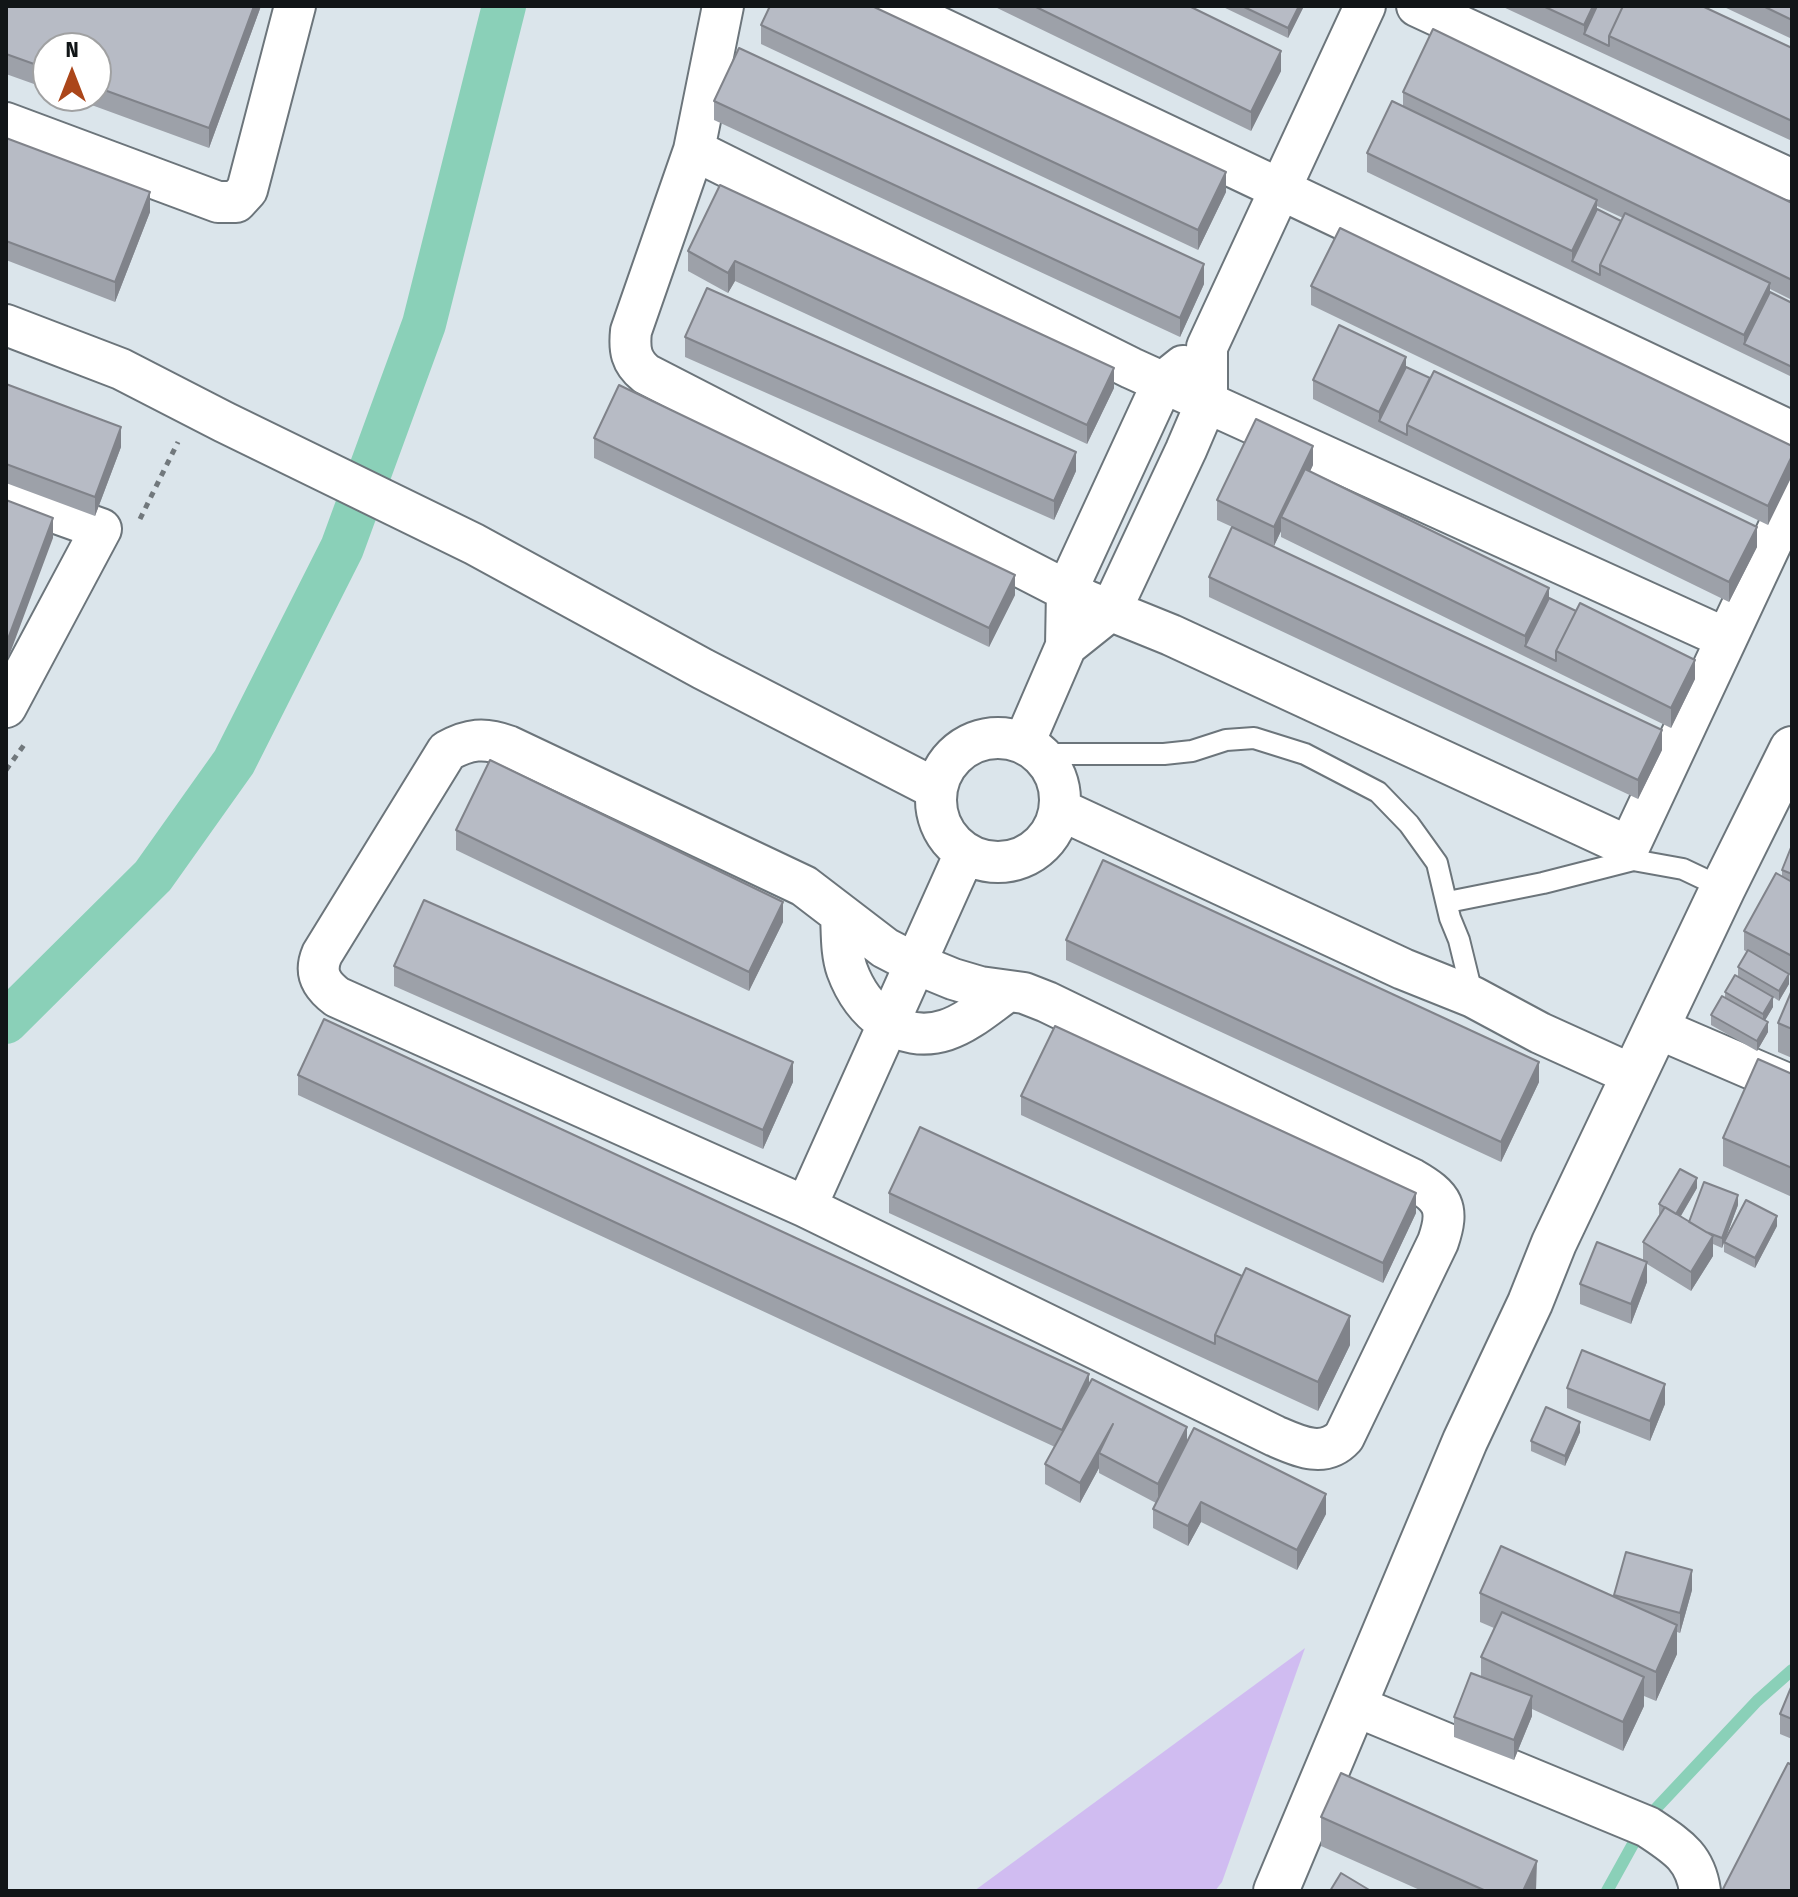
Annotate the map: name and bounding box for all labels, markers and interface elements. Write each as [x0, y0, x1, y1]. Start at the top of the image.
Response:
north arrow [32, 32, 112, 112]
text: N [65, 36, 79, 63]

